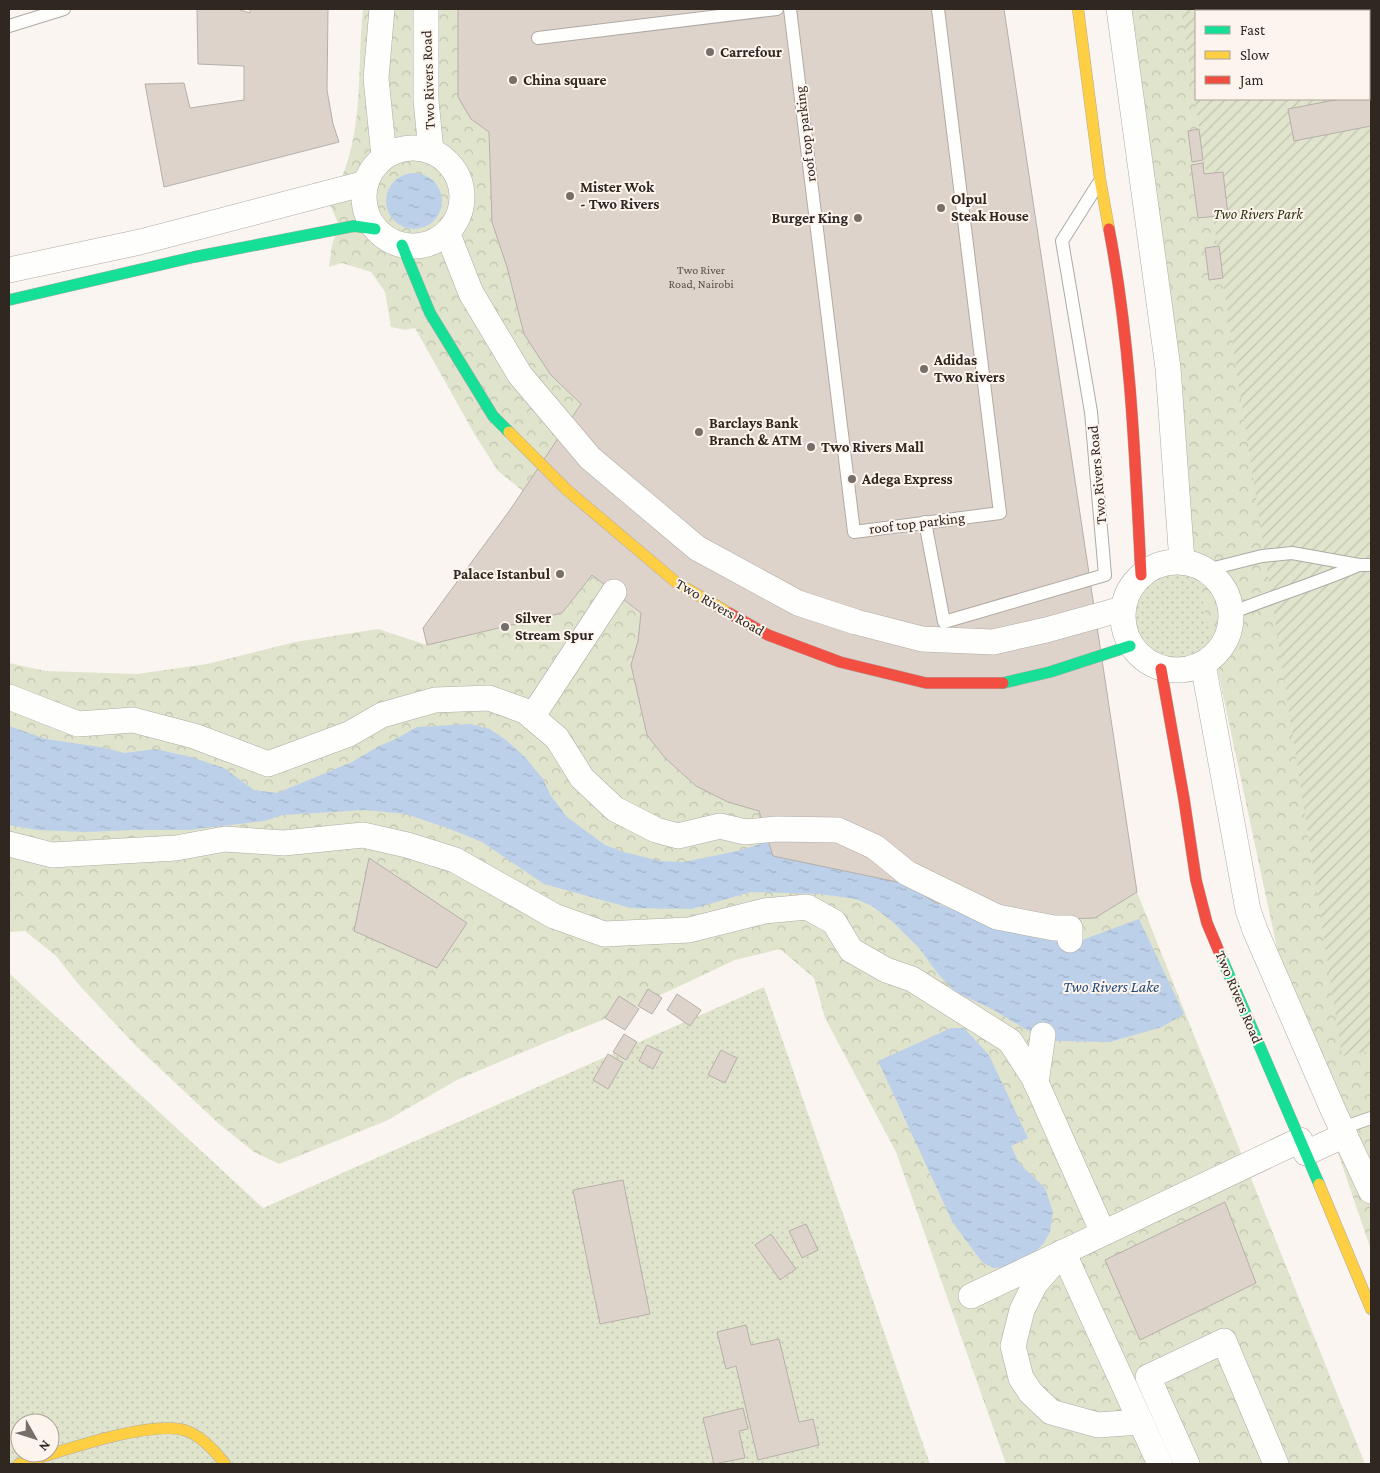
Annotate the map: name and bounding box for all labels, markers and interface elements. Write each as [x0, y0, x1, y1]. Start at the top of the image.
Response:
legend [1195, 10, 1370, 100]
text: Fast [1240, 22, 1266, 38]
street label: Two Rivers Road [418, 30, 438, 130]
place label: Carrefour [720, 44, 782, 60]
marker: Carrefour [704, 46, 716, 58]
text: Slow [1240, 47, 1270, 63]
place label: China square [523, 72, 606, 88]
text: Jam [1238, 72, 1263, 89]
marker: China square [507, 74, 519, 86]
street label: roof top parking [791, 85, 820, 183]
place label: Mister Wok - Two Rivers [580, 179, 659, 212]
marker: Mister Wok - Two Rivers [564, 190, 576, 202]
place label: Olpul Steak House [951, 191, 1029, 224]
marker: Olpul Steak House [935, 202, 947, 214]
park label: Two Rivers Park [1213, 206, 1304, 222]
place label: Burger King [771, 210, 848, 226]
marker: Burger King [852, 212, 864, 224]
house number: Two River Road, Nairobi [668, 263, 734, 291]
place label: Adidas Two Rivers [933, 352, 1005, 385]
marker: Adidas Two Rivers [918, 363, 930, 375]
place label: Barclays Bank Branch & ATM [709, 415, 802, 448]
street label: Two Rivers Road [1085, 425, 1109, 525]
marker: Barclays Bank Branch & ATM [693, 426, 705, 438]
place label: Two Rivers Mall [821, 439, 924, 455]
marker: Two Rivers Mall [805, 441, 817, 453]
place label: Adega Express [861, 471, 953, 487]
marker: Adega Express [846, 473, 858, 485]
street label: roof top parking [868, 509, 966, 538]
place label: Palace Istanbul [453, 566, 551, 582]
marker: Palace Istanbul [554, 568, 566, 580]
street label: Two Rivers Road [673, 575, 767, 639]
place label: Silver Stream Spur [515, 610, 594, 643]
marker: Silver Stream Spur [499, 621, 511, 633]
street label: Two Rivers Road [1212, 948, 1266, 1046]
water label: Two Rivers Lake [1063, 978, 1159, 995]
north arrow [10, 1413, 60, 1463]
text: N [36, 1437, 54, 1455]

